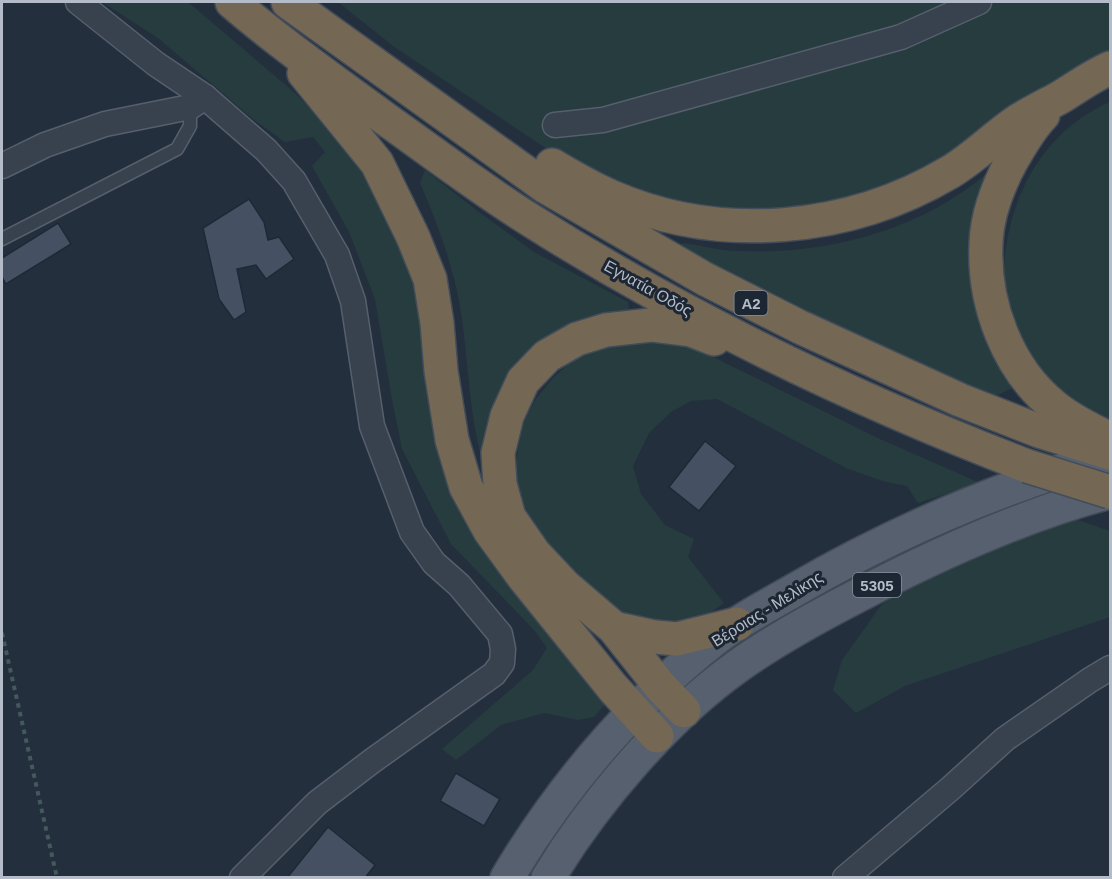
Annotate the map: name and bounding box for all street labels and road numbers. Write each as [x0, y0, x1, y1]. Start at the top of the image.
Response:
street label: Εγνατία Οδός [601, 257, 695, 319]
road number: Α2 [734, 291, 768, 315]
street label: Βέροιας - Μελίκης [709, 568, 826, 650]
road number: 5305 [853, 573, 901, 597]

